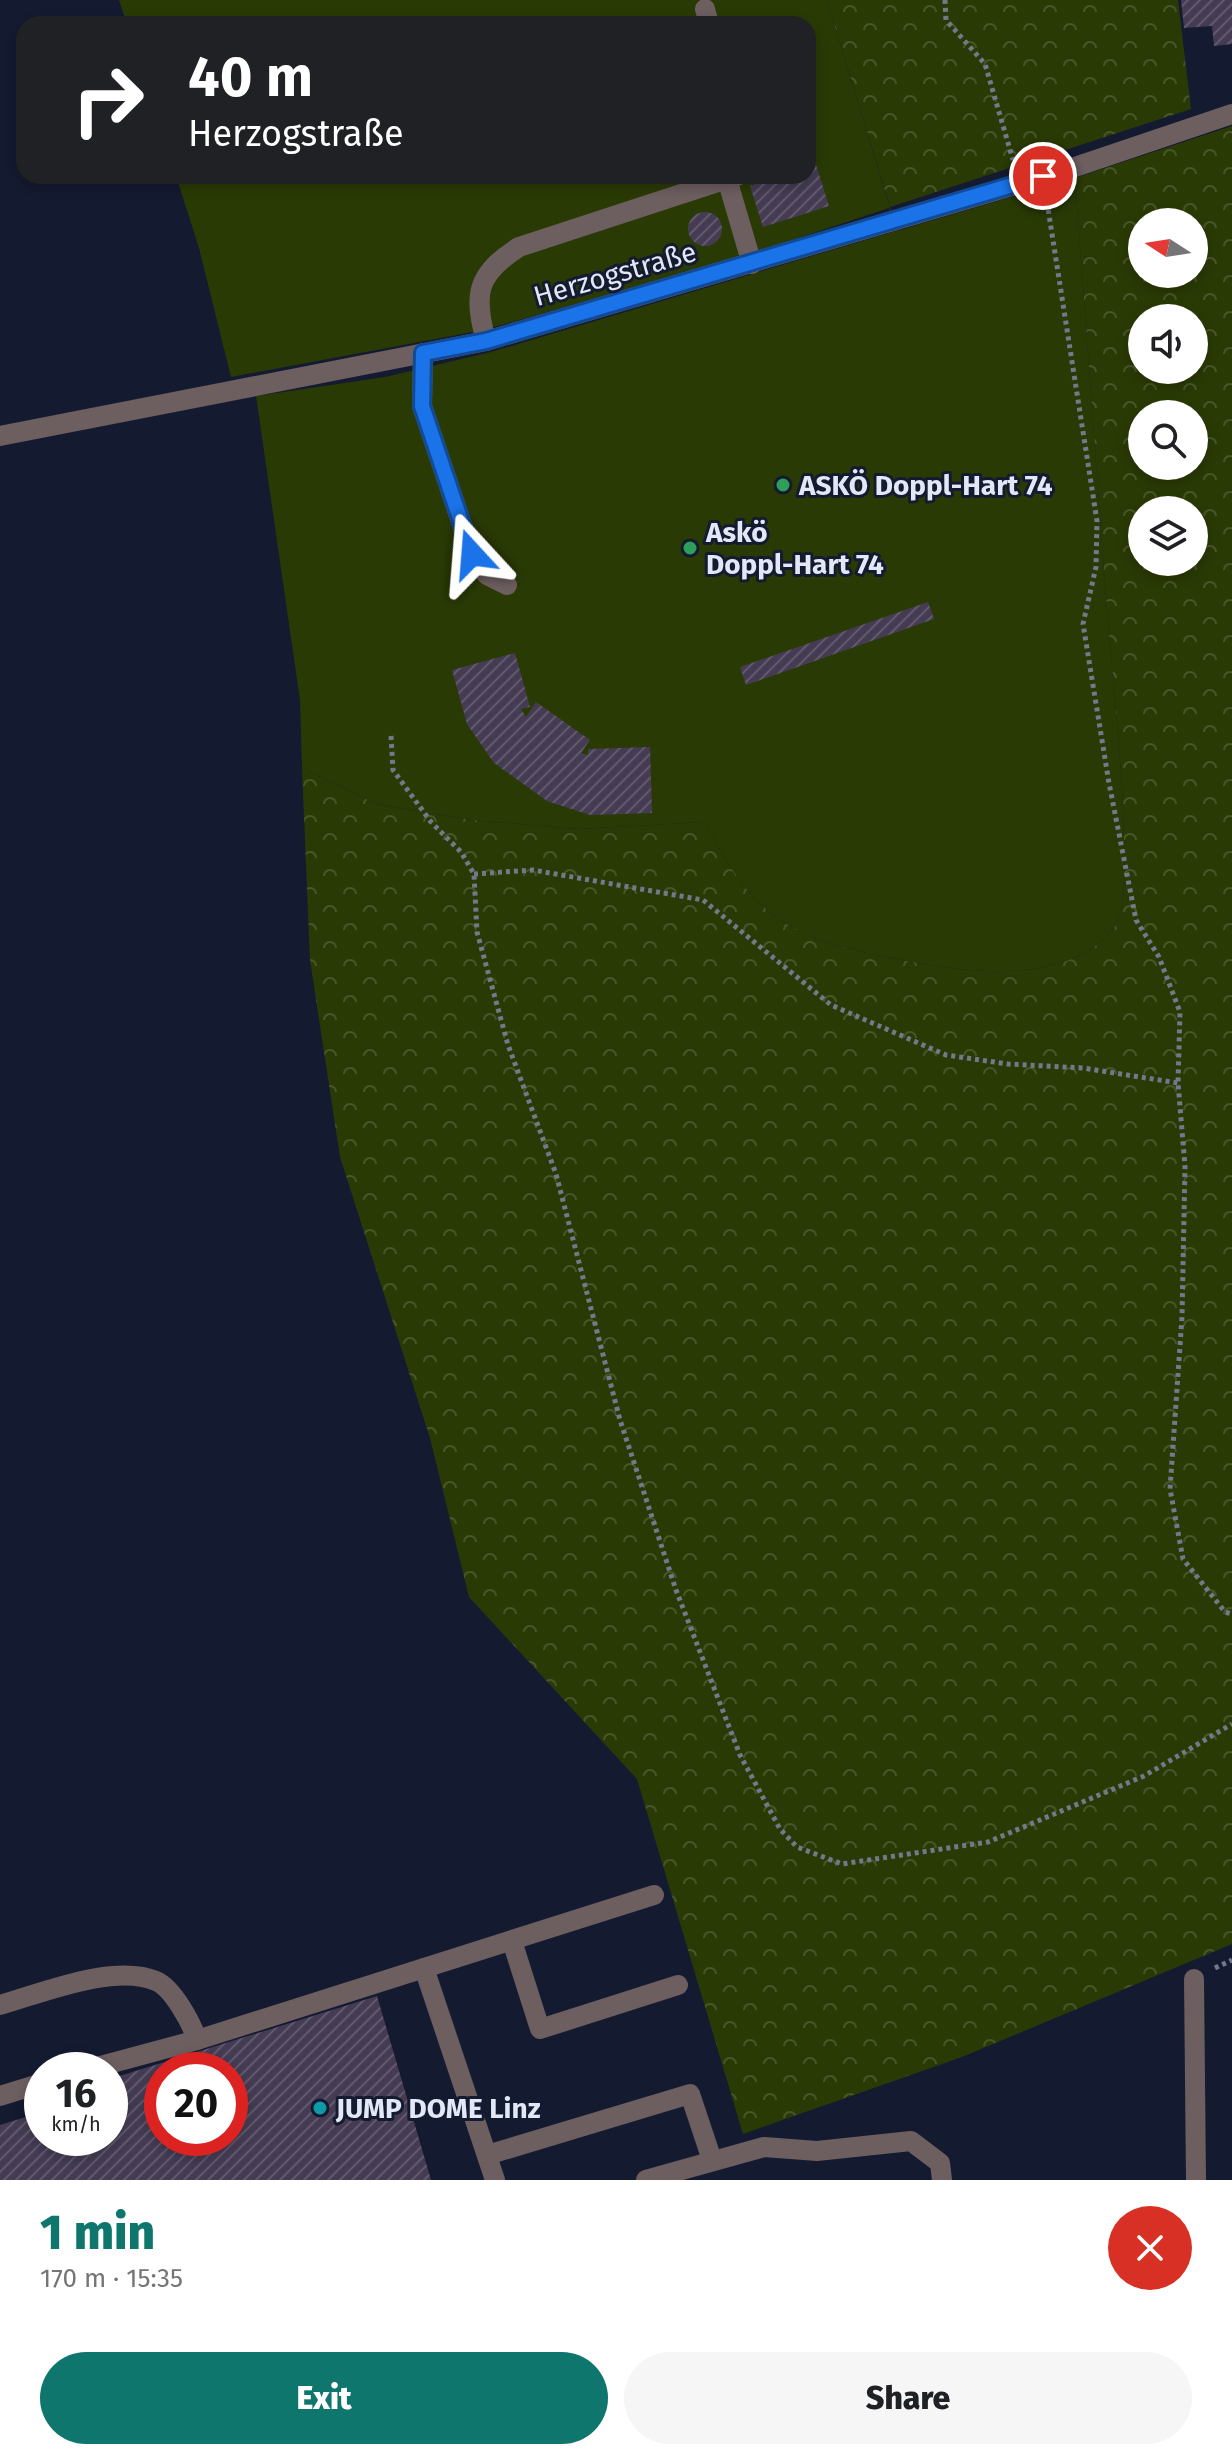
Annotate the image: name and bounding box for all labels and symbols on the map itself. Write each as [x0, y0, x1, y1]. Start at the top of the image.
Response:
pin [1009, 142, 1077, 210]
north arrow [1128, 208, 1208, 288]
street label: Herzogstraße [530, 235, 700, 313]
place label: ASKÖ Doppl-Hart 74 [798, 469, 1053, 502]
marker: ASKÖ Doppl-Hart 74 [774, 476, 792, 494]
position arrow [430, 512, 514, 596]
place label: Askö Doppl-Hart 74 [705, 516, 884, 581]
marker: Askö Doppl-Hart 74 [681, 539, 699, 557]
speed limit sign: 20 [144, 2052, 248, 2156]
place label: JUMP DOME Linz [335, 2092, 541, 2125]
marker: JUMP DOME Linz [311, 2099, 329, 2117]

